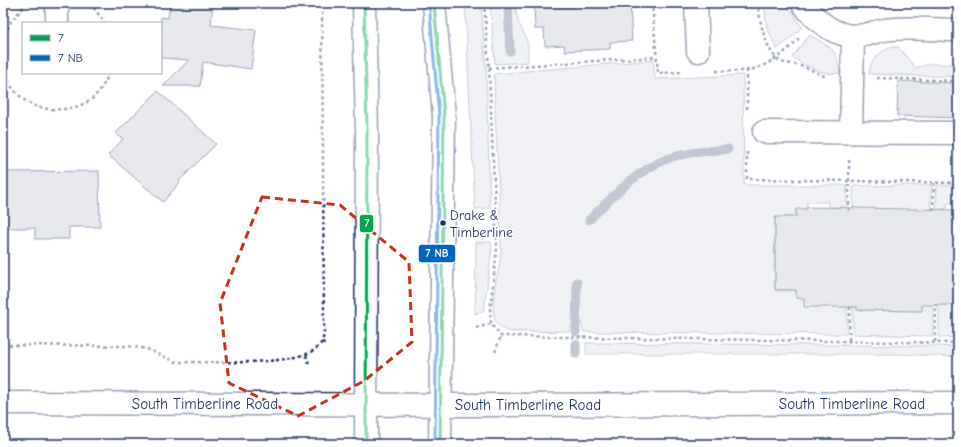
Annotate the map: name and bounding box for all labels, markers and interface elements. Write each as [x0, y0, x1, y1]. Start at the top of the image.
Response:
legend [22, 22, 162, 74]
text: 7 [58, 31, 64, 45]
text: 7 NB [58, 51, 83, 65]
place label: Drake & Timberline [450, 207, 513, 241]
line badge: 7 [359, 214, 374, 233]
text: 7 [365, 217, 370, 230]
marker: Drake & Timberline [438, 218, 448, 228]
line badge: 7 NB [418, 244, 456, 263]
text: 7 NB [426, 247, 449, 260]
street label: South Timberline Road [132, 395, 278, 413]
street label: South Timberline Road [779, 395, 925, 413]
street label: South Timberline Road [455, 396, 601, 414]

